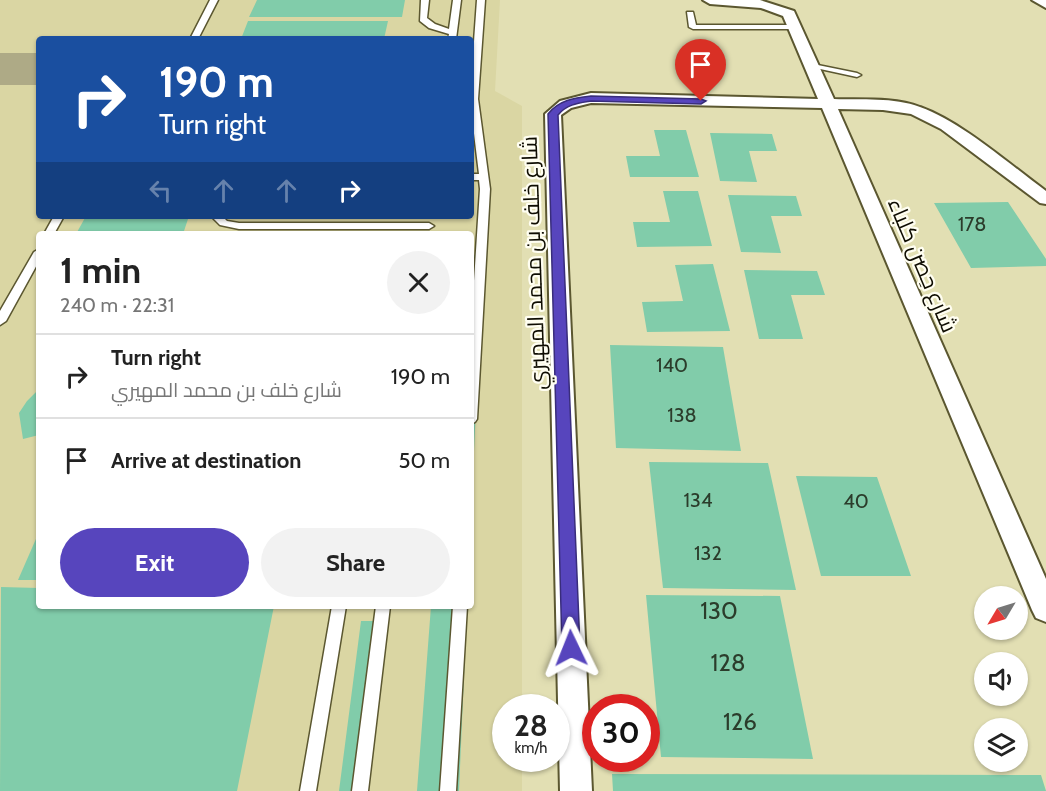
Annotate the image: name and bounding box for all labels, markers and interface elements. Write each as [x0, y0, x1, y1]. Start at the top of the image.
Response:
pin [675, 39, 726, 101]
icon: arrive [684, 48, 717, 81]
text: 190 m [159, 56, 274, 108]
icon: right [60, 60, 138, 138]
text: Turn right [159, 108, 266, 141]
street label: شارع خلف بن محمد المهيري [516, 135, 554, 390]
icon: left [144, 174, 177, 207]
icon: ahead [207, 174, 240, 207]
icon: ahead [270, 174, 303, 207]
icon: right [333, 174, 366, 207]
street label: شارع حِصن كلباء [881, 194, 963, 337]
house number: 178 [958, 212, 986, 236]
text: 1 min [60, 248, 141, 292]
button: close [387, 251, 450, 314]
text: 240 m · 22:31 [60, 293, 174, 317]
text: Turn right [111, 344, 201, 371]
house number: 140 [656, 353, 688, 377]
icon: right [60, 360, 93, 393]
text: 190 m [391, 363, 450, 390]
text: شارع خلف بن محمد المهيري [111, 378, 342, 402]
house number: 138 [667, 403, 697, 427]
icon: arrive [60, 444, 93, 477]
text: Arrive at destination [111, 447, 301, 474]
text: 50 m [398, 447, 450, 474]
house number: 134 [684, 488, 713, 512]
house number: 40 [843, 489, 869, 513]
button: Exit [60, 528, 249, 597]
button: Share [261, 528, 450, 597]
house number: 132 [694, 541, 722, 565]
north arrow [974, 586, 1028, 640]
map controls [974, 586, 1028, 772]
house number: 130 [700, 596, 738, 625]
position arrow [539, 616, 603, 680]
house number: 128 [711, 648, 745, 677]
button: sound [974, 652, 1028, 706]
speed limit sign: 30 [582, 694, 660, 772]
text: 28 [514, 707, 548, 744]
house number: 126 [723, 707, 757, 736]
button: layers [974, 718, 1028, 772]
text: km/h [515, 739, 547, 757]

